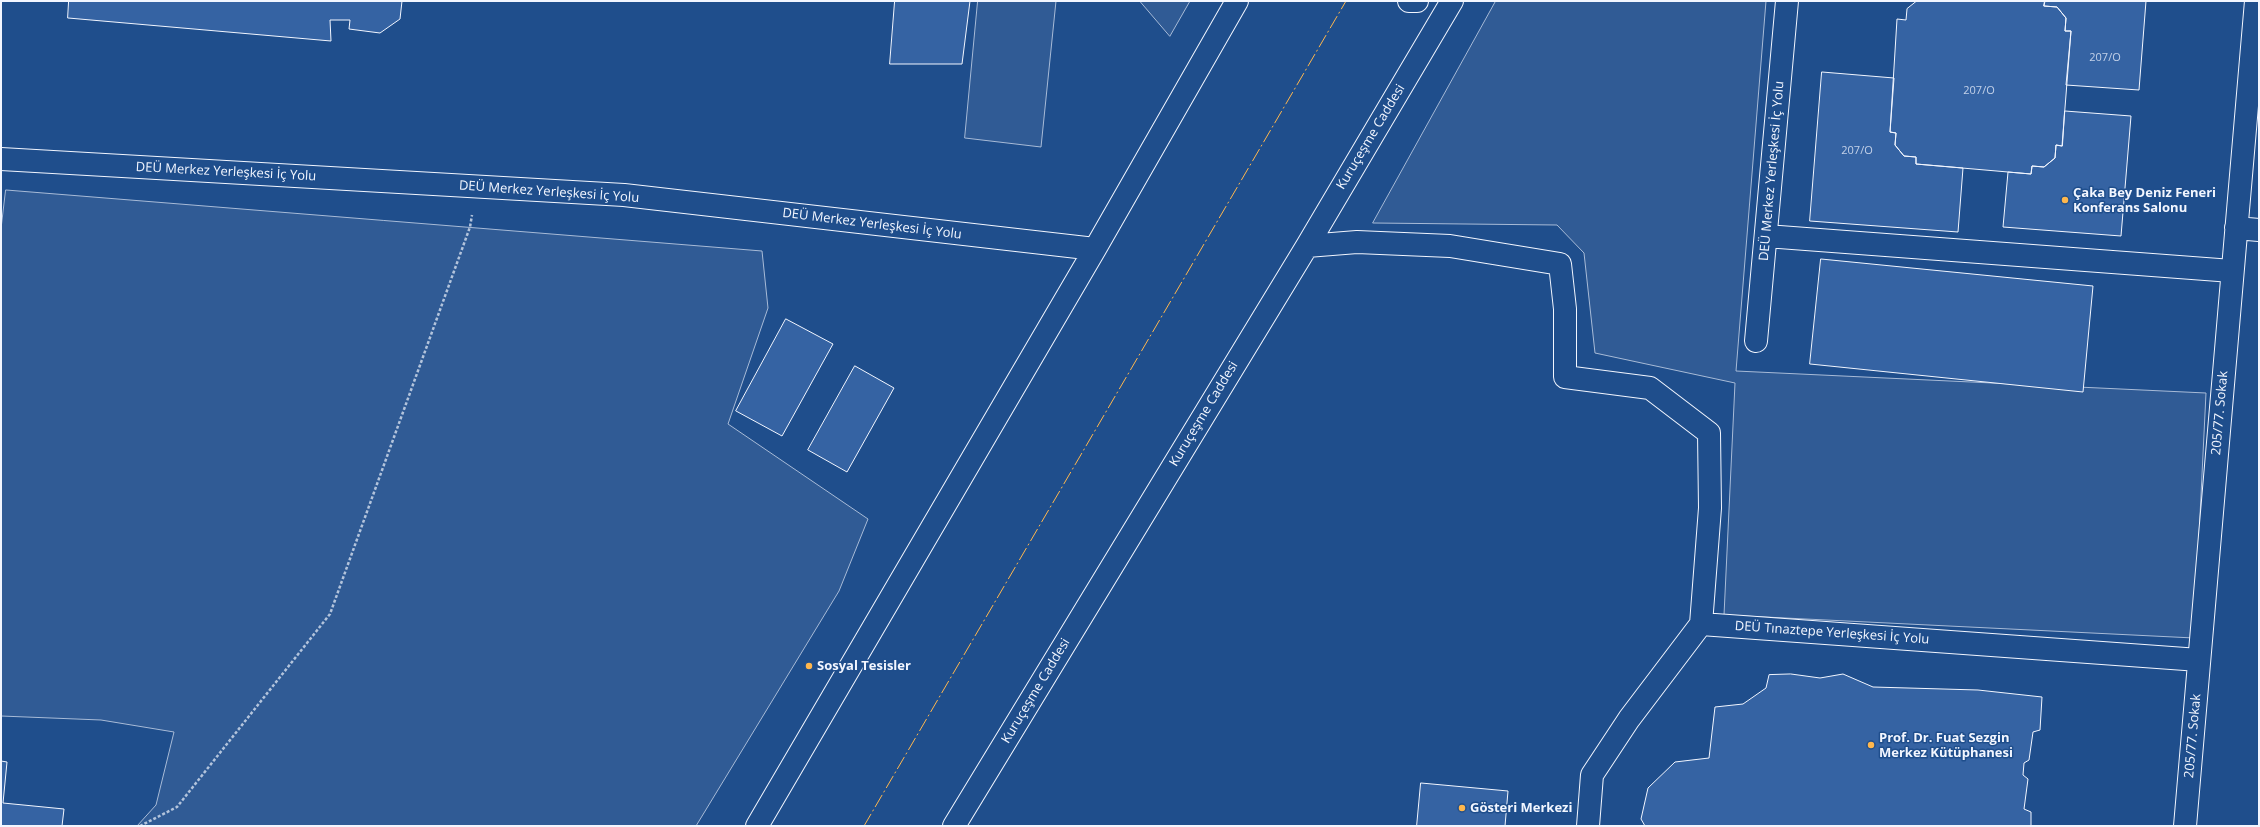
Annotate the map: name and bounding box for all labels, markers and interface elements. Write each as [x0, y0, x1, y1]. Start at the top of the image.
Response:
house number: 207/O [2089, 51, 2121, 65]
street label: DEÜ Merkez Yerleşkesi İç Yolu [1756, 80, 1788, 262]
street label: Kuruçeşme Caddesi [1333, 82, 1409, 192]
house number: 207/O [1963, 84, 1995, 98]
house number: 207/O [1841, 144, 1873, 158]
street label: DEÜ Merkez Yerleşkesi İç Yolu [135, 159, 317, 185]
street label: DEÜ Merkez Yerleşkesi İç Yolu [458, 178, 640, 206]
place label: Çaka Bey Deniz Feneri Konferans Salonu [2073, 185, 2216, 216]
marker: Çaka Bey Deniz Feneri Konferans Salonu [2060, 195, 2070, 205]
street label: DEÜ Merkez Yerleşkesi İç Yolu [781, 205, 963, 243]
street label: Kuruçeşme Caddesi [1166, 359, 1242, 469]
street label: 205/77. Sokak [2209, 370, 2231, 456]
street label: DEÜ Tınaztepe Yerleşkesi İç Yolu [1734, 618, 1930, 648]
street label: Kuruçeşme Caddesi [998, 636, 1074, 746]
place label: Sosyal Tesisler [817, 658, 911, 674]
marker: Sosyal Tesisler [804, 661, 814, 671]
street label: 205/77. Sokak [2182, 693, 2204, 779]
place label: Prof. Dr. Fuat Sezgin Merkez Kütüphanesi [1879, 730, 2013, 761]
marker: Prof. Dr. Fuat Sezgin Merkez Kütüphanesi [1866, 740, 1876, 750]
place label: Gösteri Merkezi [1470, 800, 1572, 816]
marker: Gösteri Merkezi [1457, 803, 1467, 813]

